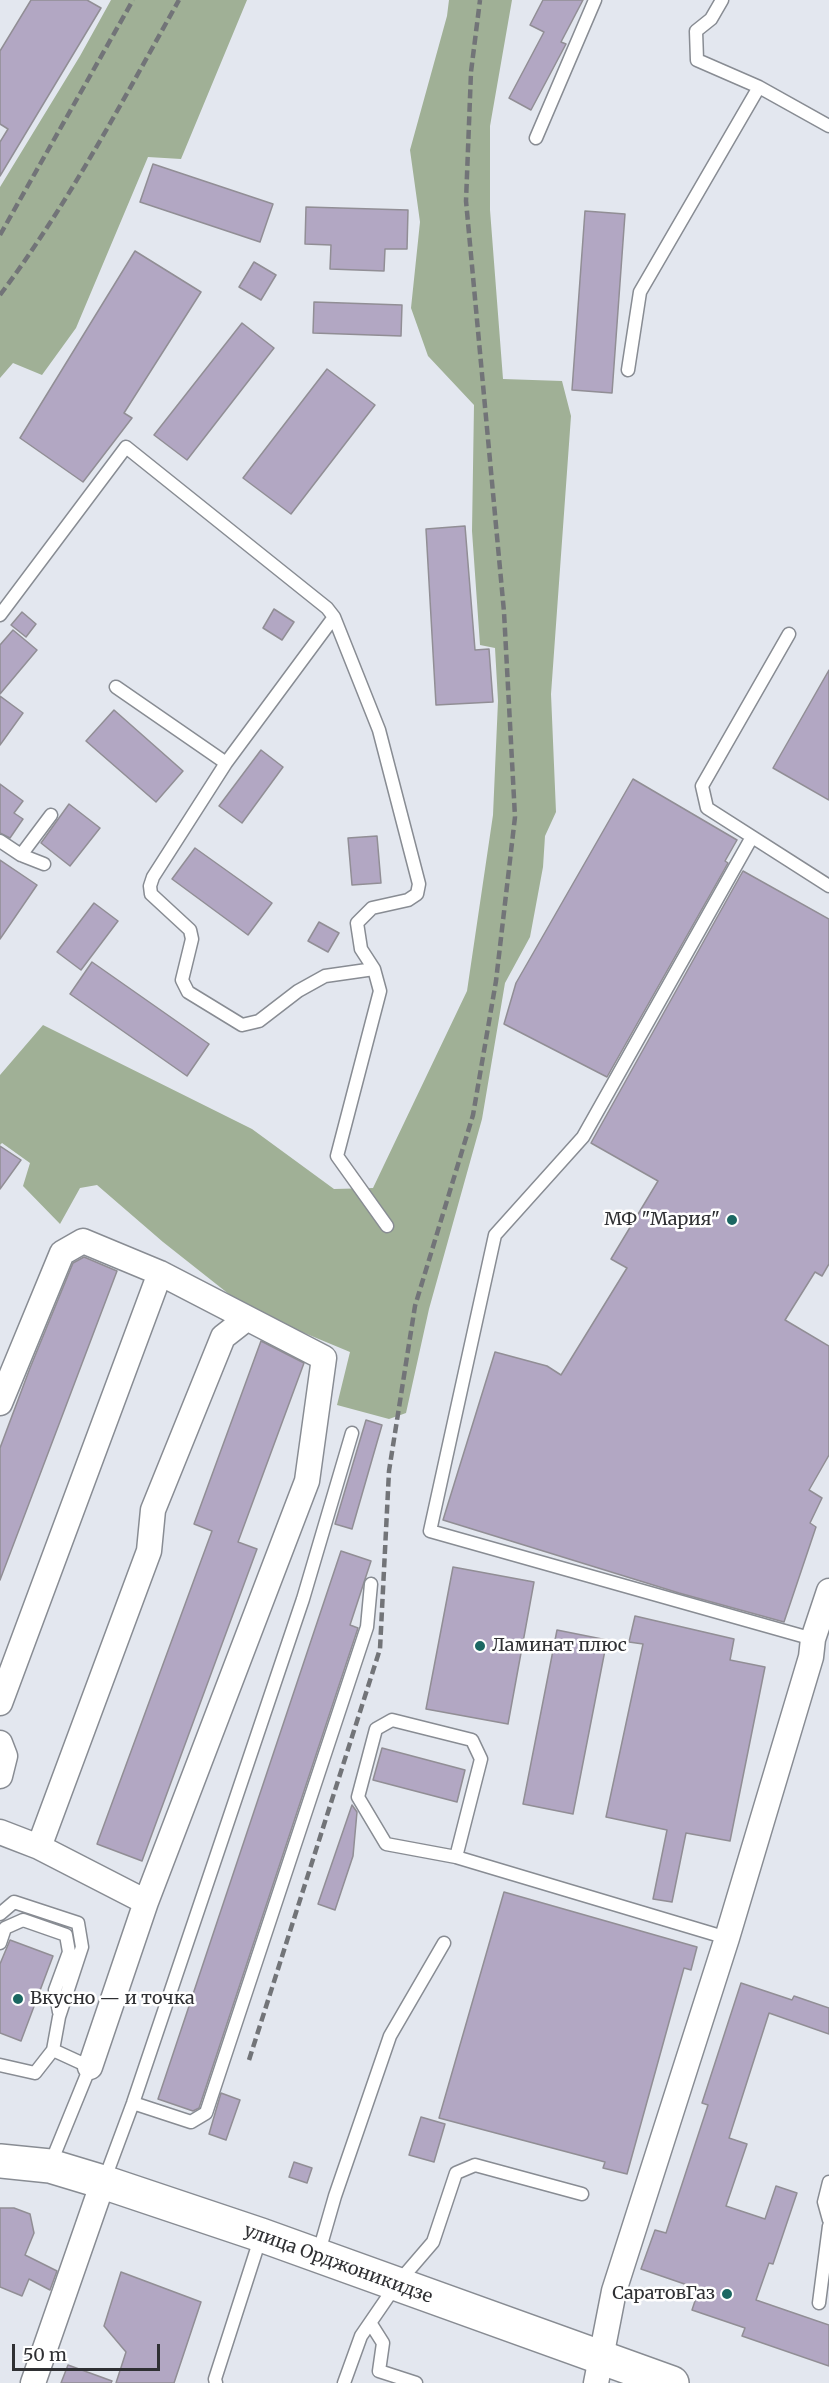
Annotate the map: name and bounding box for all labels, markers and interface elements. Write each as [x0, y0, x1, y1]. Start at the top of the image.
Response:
place label: МФ "Мария" [604, 1209, 720, 1231]
marker: МФ "Мария" [725, 1213, 739, 1227]
place label: Ламинат плюс [492, 1635, 627, 1657]
marker: Ламинат плюс [473, 1639, 487, 1653]
place label: Вкусно — и точка [30, 1988, 195, 2010]
marker: Вкусно — и точка [11, 1992, 25, 2006]
street label: улица Орджоникидзе [241, 2220, 435, 2308]
place label: СаратовГаз [612, 2283, 715, 2305]
marker: СаратовГаз [720, 2287, 734, 2301]
scale bar [15, 2332, 164, 2370]
text: 50 m [23, 2343, 67, 2366]

